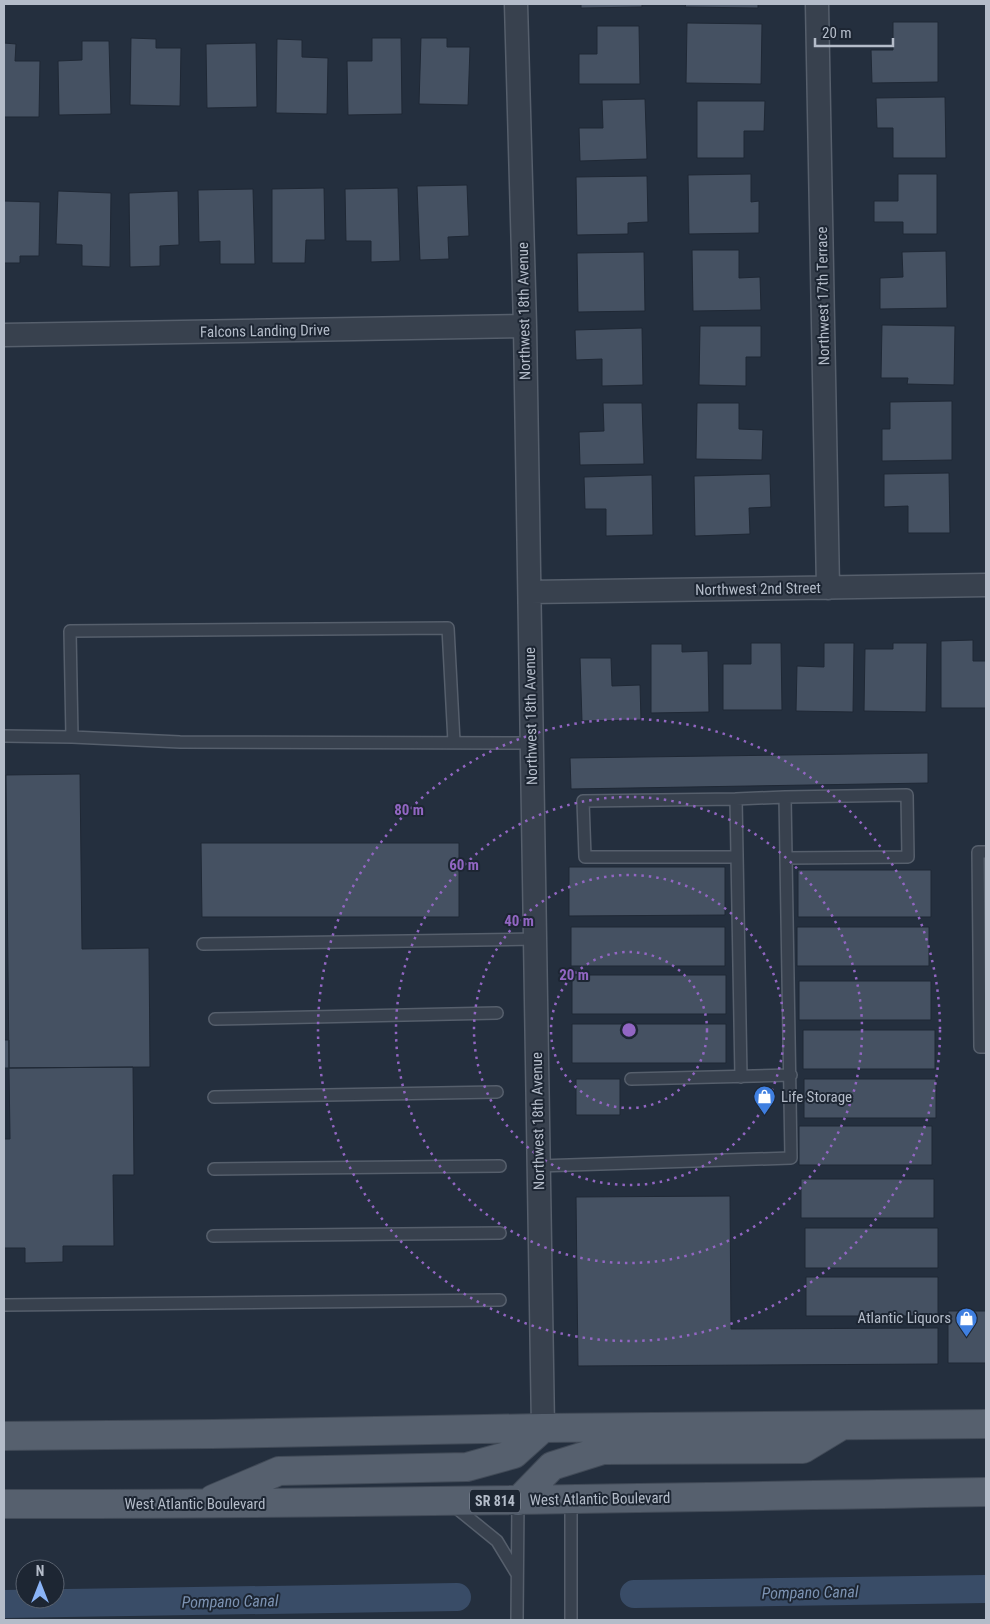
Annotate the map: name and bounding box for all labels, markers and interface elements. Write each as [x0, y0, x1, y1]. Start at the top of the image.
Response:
scale bar [815, 15, 892, 47]
text: 20 m [822, 24, 852, 42]
street label: Northwest 17th Terrace [813, 227, 833, 365]
street label: Northwest 18th Avenue [514, 242, 534, 380]
street label: Falcons Landing Drive [200, 321, 330, 341]
street label: Northwest 2nd Street [695, 579, 821, 599]
street label: Northwest 18th Avenue [521, 647, 541, 785]
text: 80 m [394, 801, 424, 819]
text: 60 m [449, 856, 479, 874]
text: 40 m [504, 912, 534, 930]
text: 20 m [559, 966, 589, 984]
centre of rings [620, 1021, 638, 1039]
street label: Northwest 18th Avenue [528, 1052, 548, 1190]
shop icon: Life Storage [753, 1085, 777, 1116]
place label: Life Storage [781, 1088, 852, 1106]
shop icon: Atlantic Liquors [955, 1306, 979, 1337]
place label: Atlantic Liquors [858, 1309, 951, 1327]
street label: West Atlantic Boulevard [529, 1489, 671, 1509]
road number: SR 814 [470, 1490, 520, 1512]
street label: West Atlantic Boulevard [125, 1495, 265, 1513]
north arrow [15, 1559, 65, 1609]
text: N [36, 1563, 44, 1579]
water label: Pompano Canal [761, 1582, 859, 1603]
water label: Pompano Canal [181, 1591, 279, 1612]

